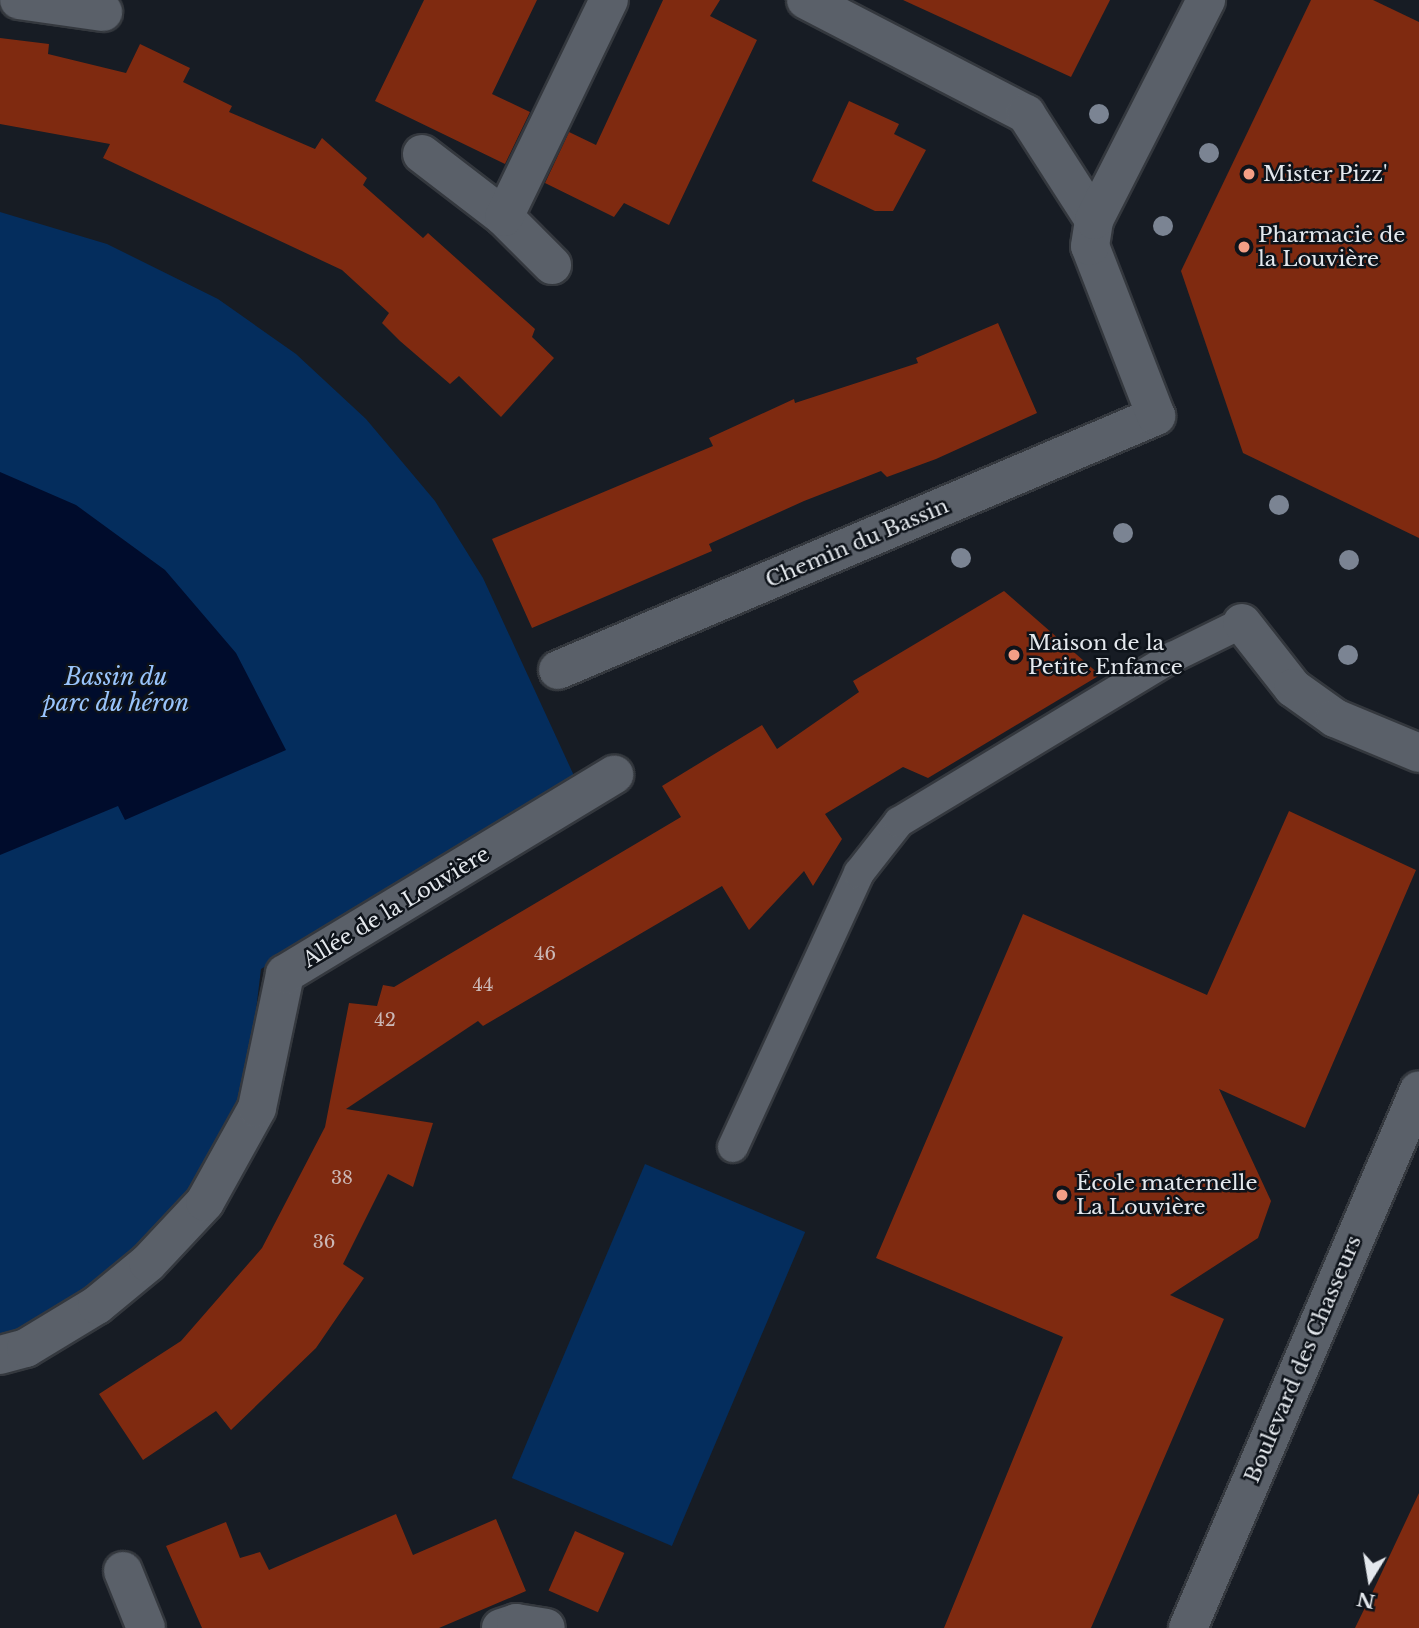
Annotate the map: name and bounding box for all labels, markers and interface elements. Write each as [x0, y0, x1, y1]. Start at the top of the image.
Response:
place label: Mister Pizz' [1263, 161, 1388, 187]
marker: Mister Pizz' [1241, 166, 1257, 182]
place label: Pharmacie de la Louvière [1258, 222, 1405, 272]
marker: Pharmacie de la Louvière [1236, 239, 1252, 255]
street label: Chemin du Bassin [762, 493, 952, 593]
place label: Maison de la Petite Enfance [1028, 630, 1183, 680]
marker: Maison de la Petite Enfance [1006, 647, 1022, 663]
water label: Bassin du parc du héron [43, 663, 189, 717]
street label: Allée de la Louvière [298, 841, 494, 973]
house number: 46 [534, 943, 556, 965]
house number: 44 [472, 974, 494, 996]
house number: 42 [374, 1009, 396, 1031]
house number: 38 [331, 1167, 353, 1189]
place label: École maternelle La Louvière [1076, 1170, 1257, 1220]
marker: École maternelle La Louvière [1054, 1187, 1070, 1203]
house number: 36 [313, 1231, 335, 1253]
street label: Boulevard des Chasseurs [1239, 1232, 1367, 1486]
north arrow [1335, 1544, 1405, 1614]
text: N [1355, 1587, 1377, 1613]

